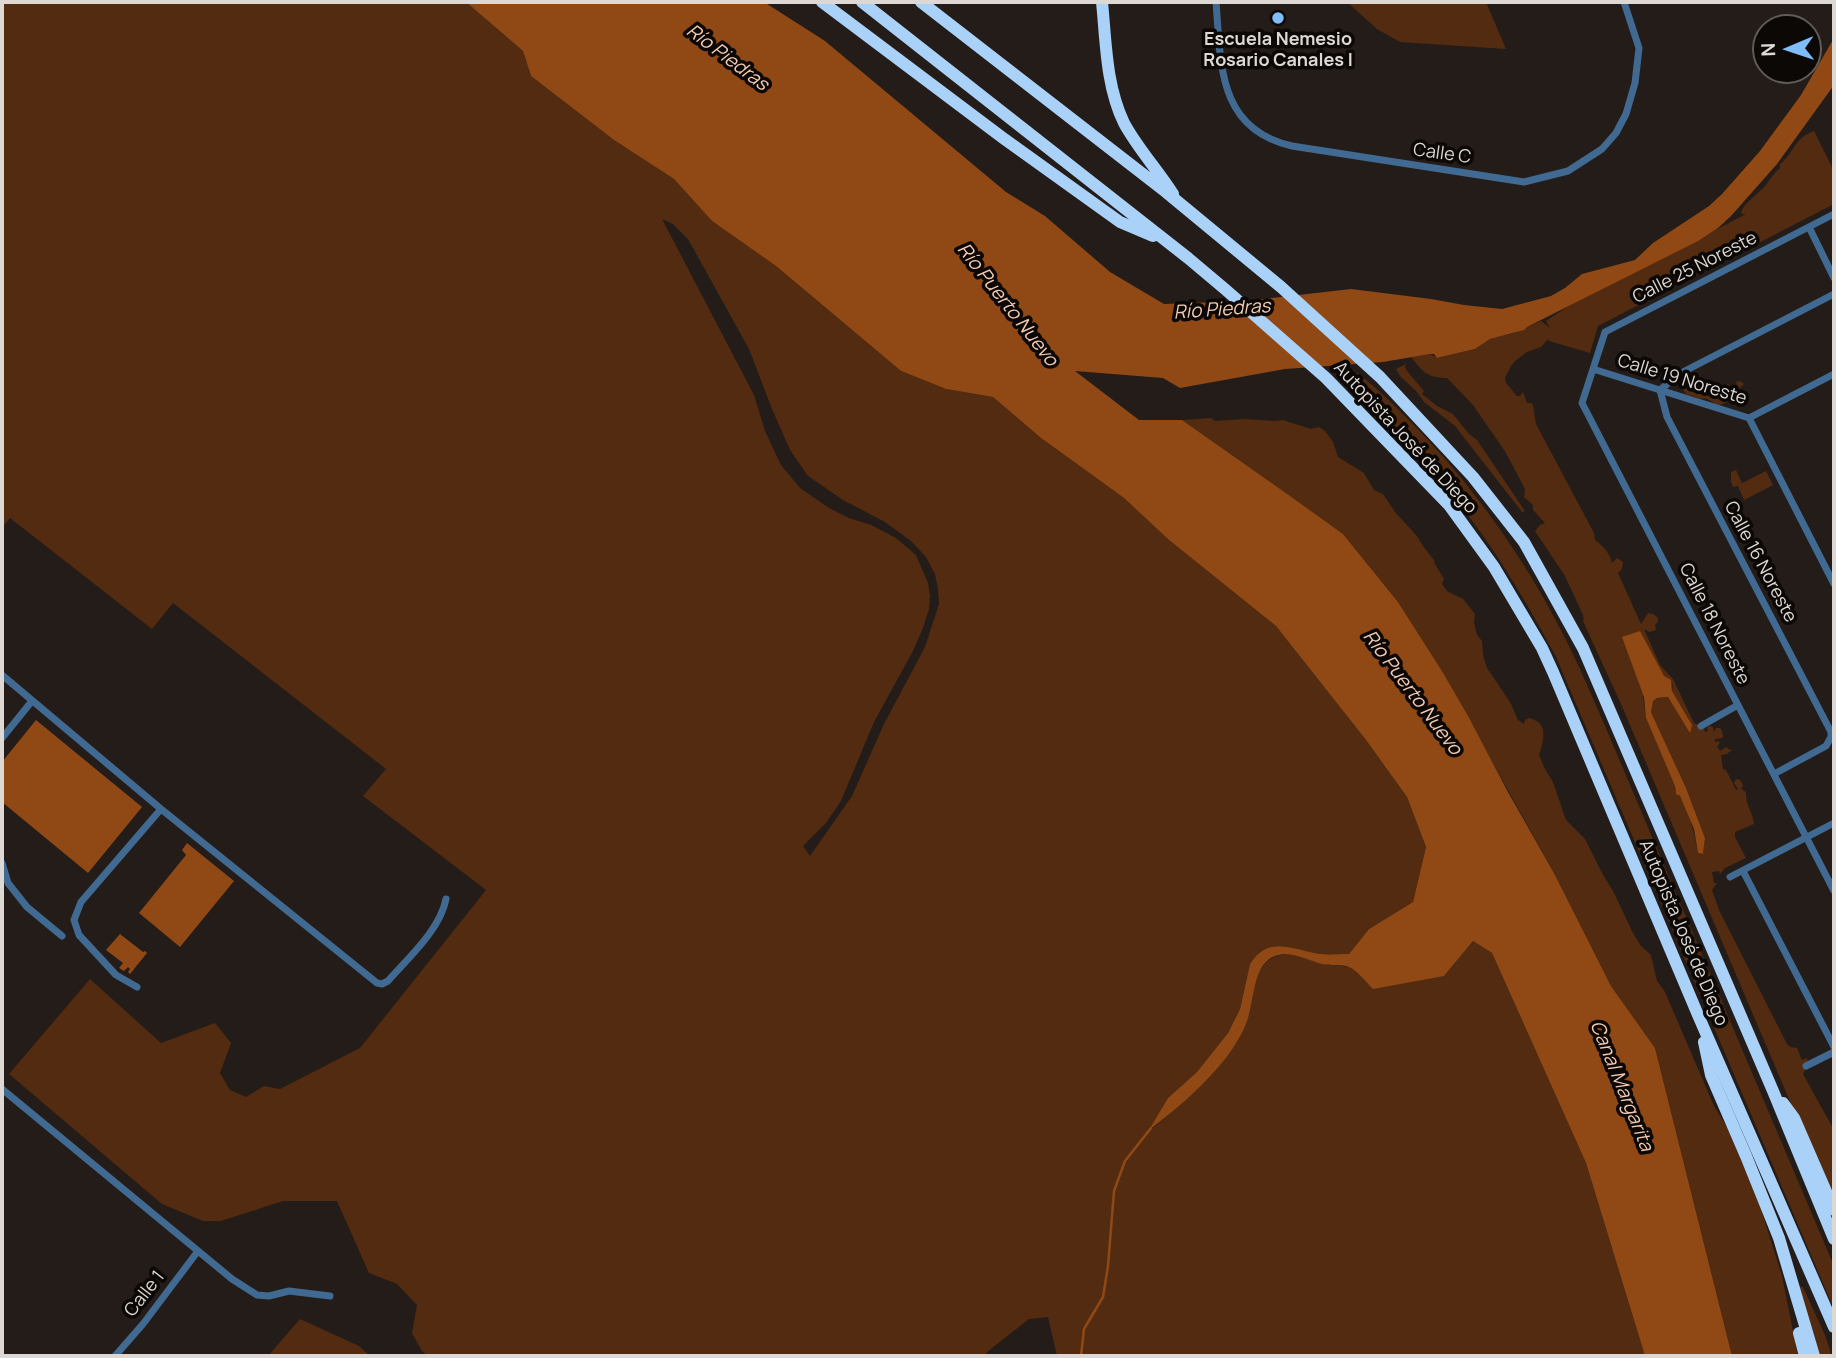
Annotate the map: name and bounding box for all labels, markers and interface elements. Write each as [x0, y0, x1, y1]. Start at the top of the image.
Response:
marker: Escuela Nemesio Rosario Canales I [1270, 10, 1286, 26]
north arrow [1752, 14, 1822, 84]
water label: Río Piedras [682, 20, 772, 96]
place label: Escuela Nemesio Rosario Canales I [1203, 29, 1353, 72]
text: N [1755, 42, 1781, 57]
street label: Calle C [1412, 139, 1472, 169]
street label: Calle 25 Noreste [1629, 227, 1761, 309]
water label: Río Puerto Nuevo [952, 239, 1062, 371]
water label: Río Piedras [1173, 295, 1271, 325]
street label: Calle 19 Noreste [1615, 350, 1749, 410]
street label: Autopista José de Diego [1329, 357, 1481, 519]
street label: Calle 16 Noreste [1719, 498, 1801, 626]
street label: Calle 18 Noreste [1674, 560, 1754, 688]
water label: Río Puerto Nuevo [1358, 626, 1466, 760]
street label: Autopista José de Diego [1634, 837, 1732, 1029]
water label: Canal Margarita [1584, 1018, 1658, 1154]
street label: Calle 1 [120, 1267, 170, 1321]

